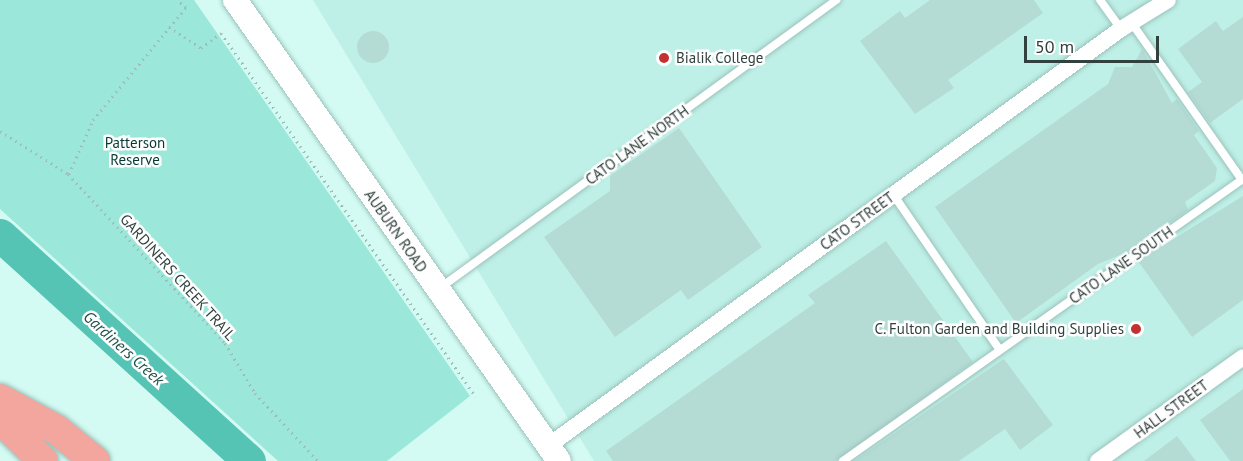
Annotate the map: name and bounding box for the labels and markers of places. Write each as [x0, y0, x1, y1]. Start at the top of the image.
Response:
place label: Bialik College [676, 49, 764, 67]
marker: Bialik College [657, 51, 671, 65]
place label: C. Fulton Garden and Building Supplies [873, 320, 1124, 338]
marker: C. Fulton Garden and Building Supplies [1129, 322, 1143, 336]

